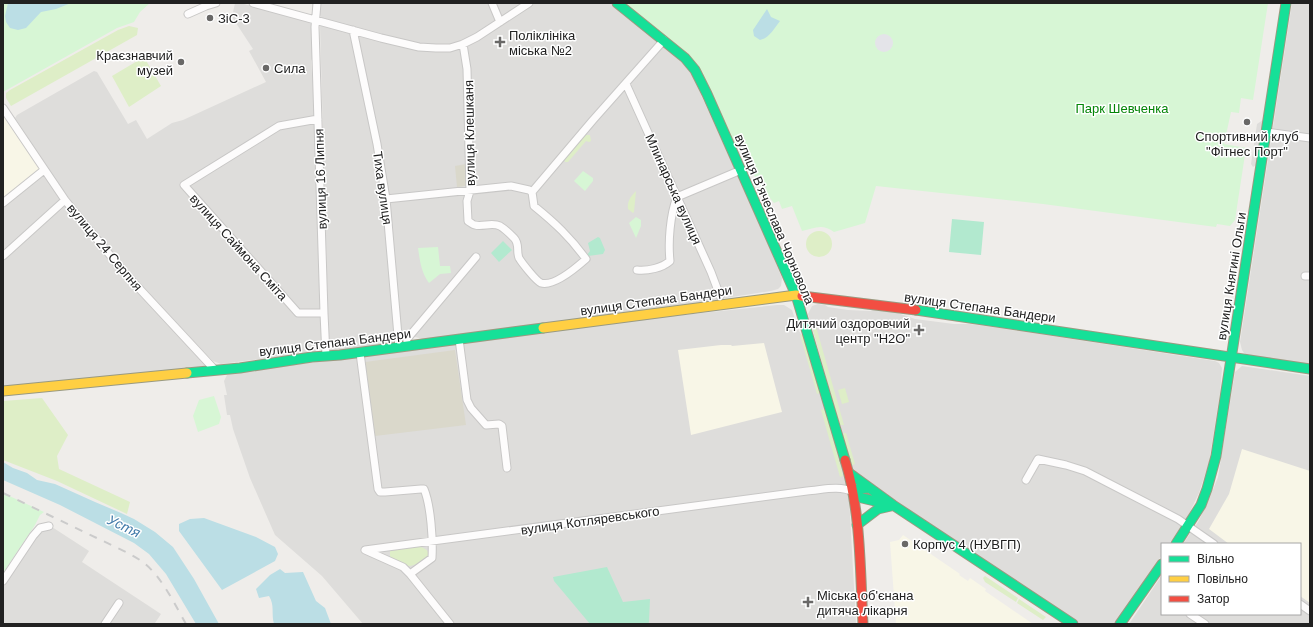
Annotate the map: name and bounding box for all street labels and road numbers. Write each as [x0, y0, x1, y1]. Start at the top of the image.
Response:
street label: вулиця Клешканя [461, 80, 478, 186]
street label: вулиця 16 Липня [311, 128, 330, 230]
street label: Млинарська вулиця [642, 132, 705, 247]
street label: вулиця Вʼячеслава Чорновола [732, 132, 818, 307]
street label: Тиха вулиця [370, 150, 395, 226]
street label: вулиця Саймона Сміта [187, 191, 291, 304]
street label: вулиця 24 Серпня [64, 201, 145, 294]
street label: вулиця Княгині Ольги [1214, 211, 1249, 341]
street label: вулиця Степана Бандери [579, 282, 733, 319]
street label: вулиця Степана Бандери [903, 289, 1057, 326]
street label: вулиця Степана Бандери [258, 326, 412, 359]
street label: вулиця Котляревського [520, 503, 660, 538]

